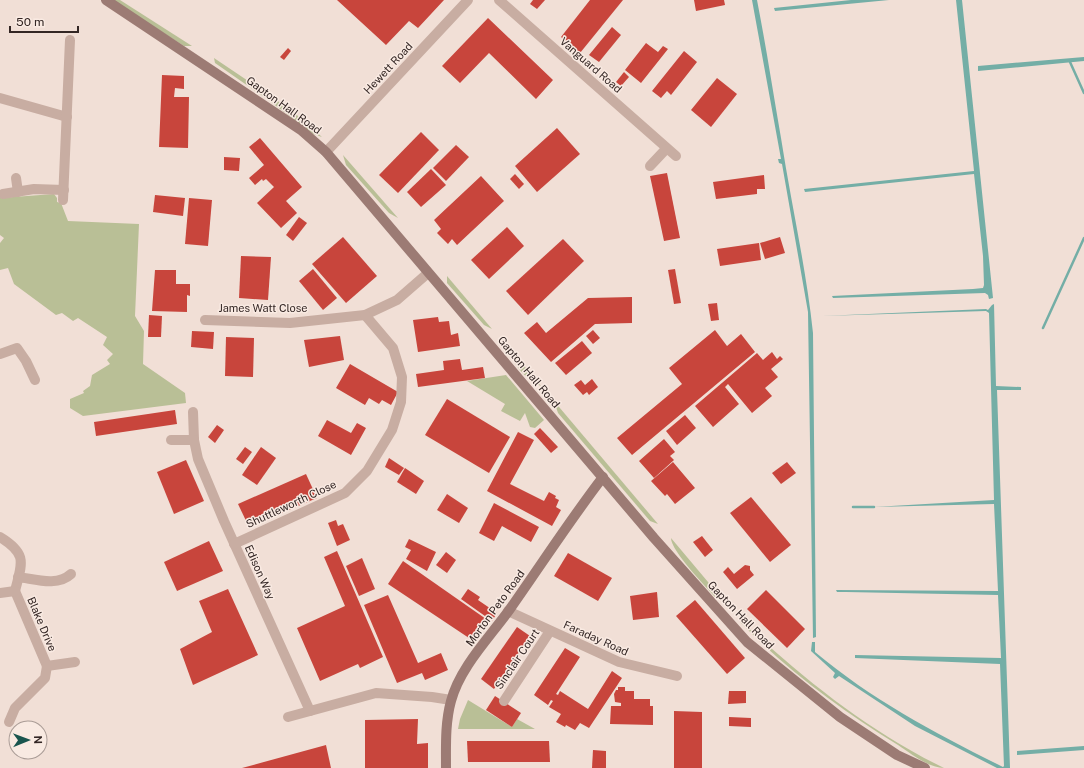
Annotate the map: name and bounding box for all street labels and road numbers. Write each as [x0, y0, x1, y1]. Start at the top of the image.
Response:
street label: Vanguard Road [558, 35, 624, 95]
street label: Hewett Road [361, 40, 415, 96]
street label: Gapton Hall Road [244, 74, 324, 136]
street label: James Watt Close [218, 302, 308, 314]
street label: Gapton Hall Road [496, 334, 562, 410]
street label: Shuttleworth Close [244, 478, 338, 530]
street label: Edison Way [243, 543, 277, 601]
street label: Morton Peto Road [463, 568, 527, 648]
street label: Gapton Hall Road [706, 579, 776, 651]
street label: Blake Drive [25, 595, 59, 653]
street label: Faraday Road [562, 618, 630, 658]
street label: Sinclair Court [492, 627, 542, 691]

